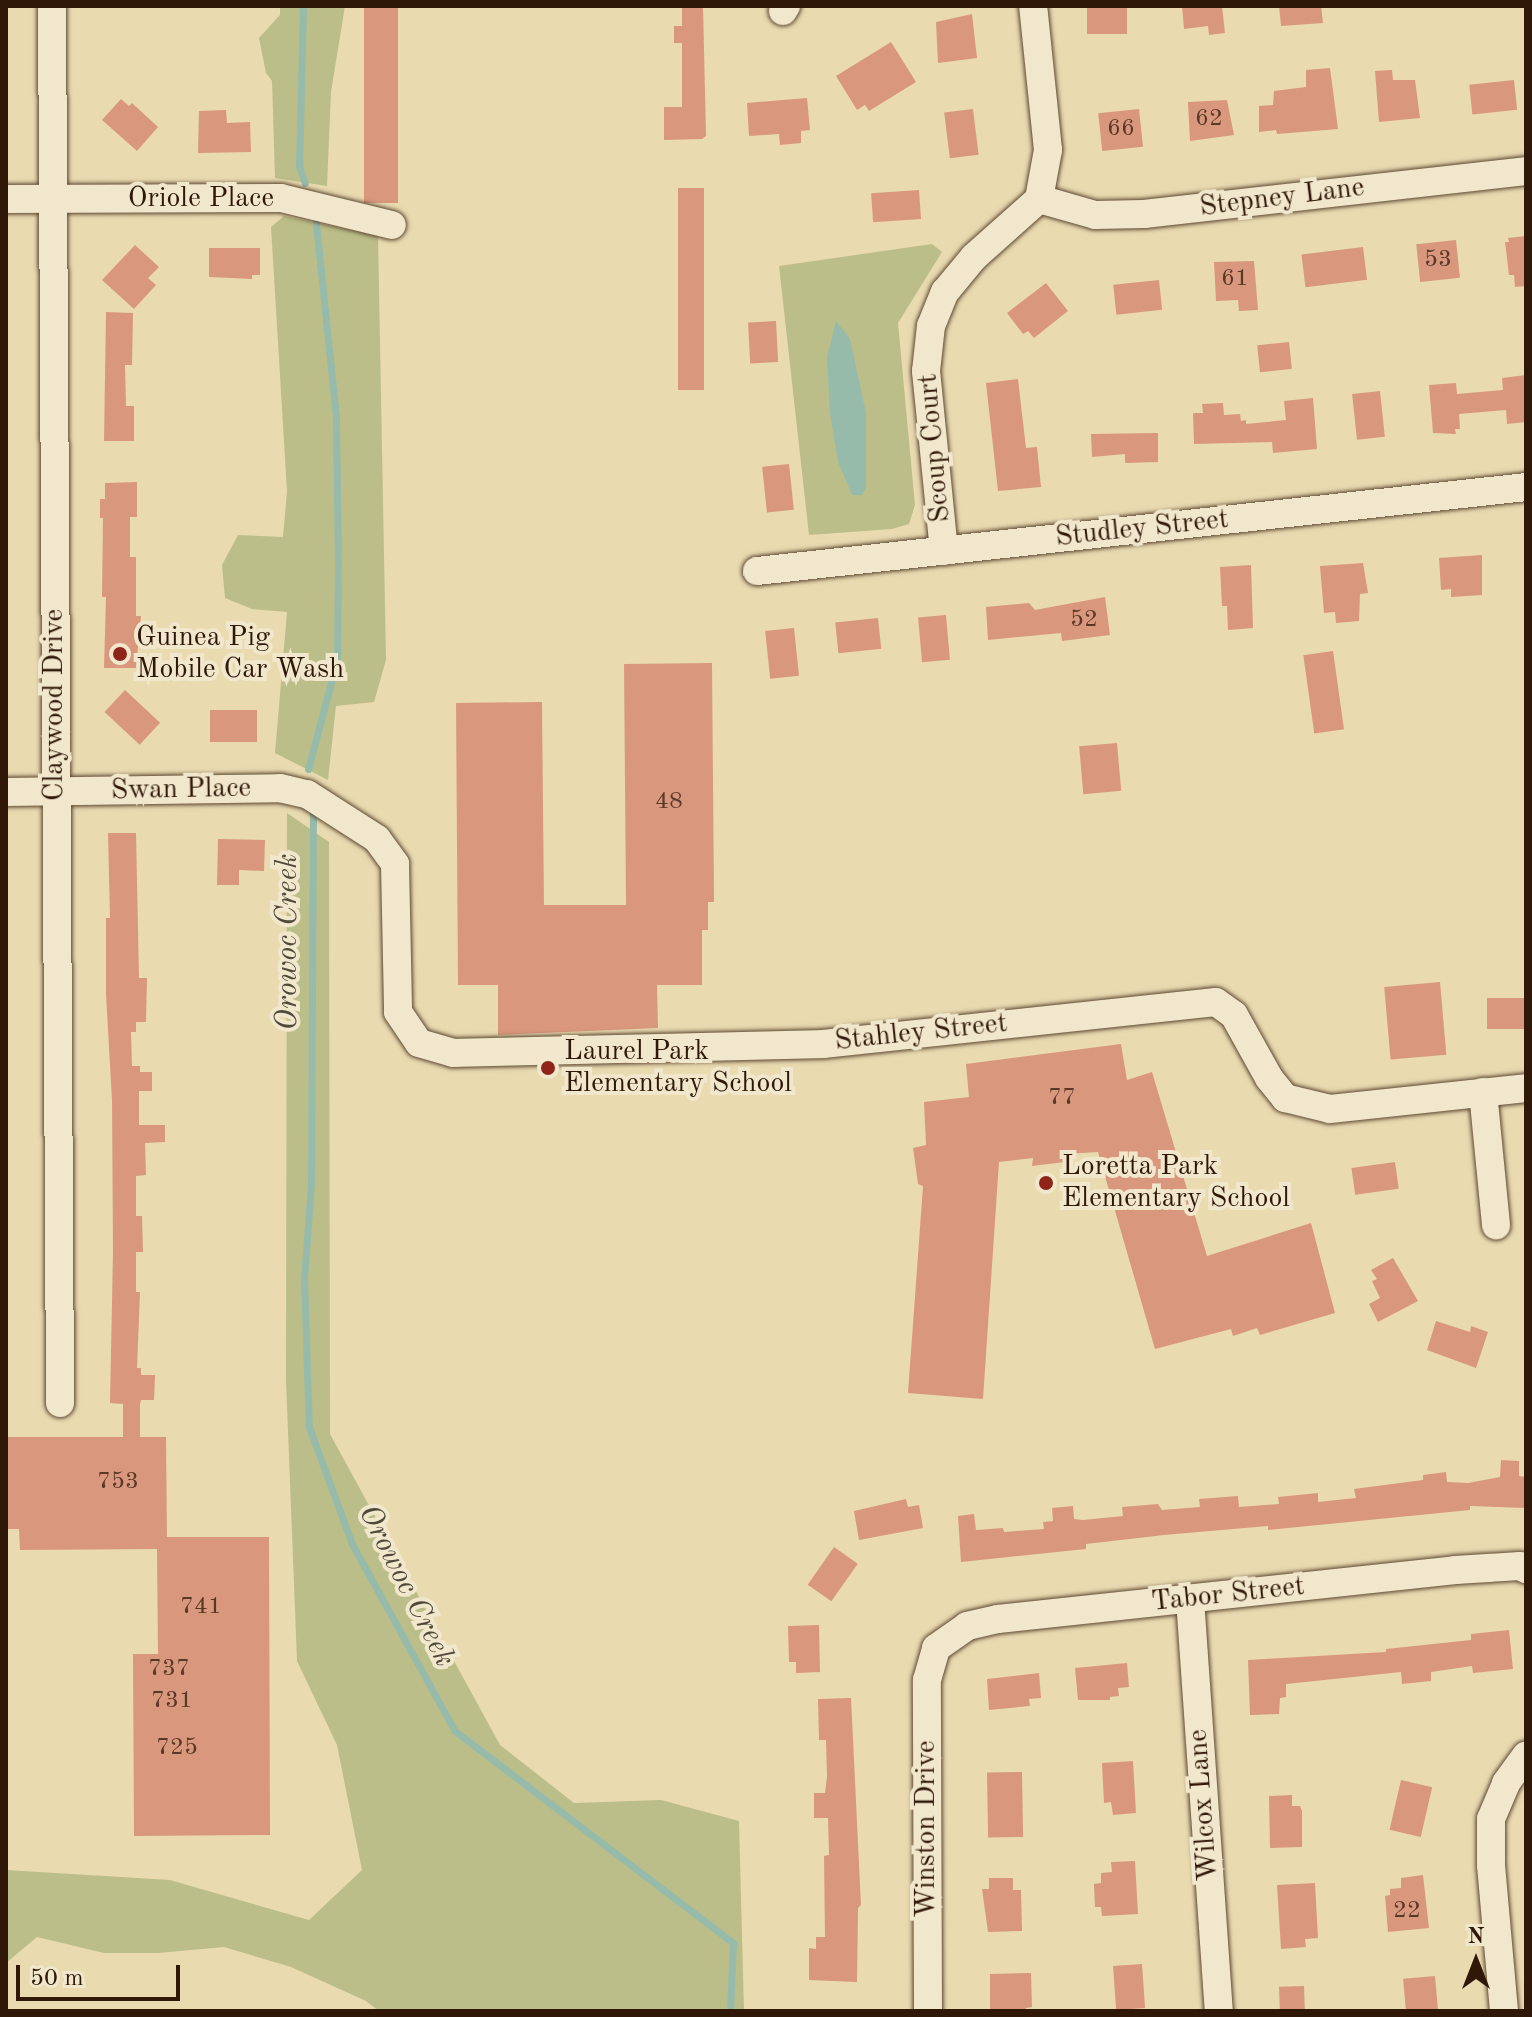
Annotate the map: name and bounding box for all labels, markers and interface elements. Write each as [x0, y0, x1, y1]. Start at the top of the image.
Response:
house number: 62 [1195, 106, 1223, 134]
house number: 66 [1107, 116, 1135, 144]
street label: Stepney Lane [1198, 171, 1366, 225]
street label: Oriole Place [128, 182, 274, 216]
house number: 53 [1424, 247, 1452, 275]
house number: 61 [1221, 266, 1249, 294]
street label: Scoup Court [912, 372, 958, 524]
street label: Studley Street [1054, 503, 1230, 555]
house number: 52 [1070, 607, 1098, 635]
street label: Claywood Drive [38, 609, 72, 801]
place label: Guinea Pig Mobile Car Wash [136, 621, 344, 687]
marker: Guinea Pig Mobile Car Wash [111, 645, 129, 663]
street label: Swan Place [110, 772, 252, 808]
house number: 48 [655, 789, 683, 817]
water label: Orowoc Creek [270, 854, 306, 1030]
street label: Stahley Street [833, 1007, 1009, 1059]
place label: Laurel Park Elementary School [564, 1035, 792, 1101]
marker: Laurel Park Elementary School [539, 1059, 557, 1077]
house number: 77 [1048, 1085, 1076, 1113]
place label: Loretta Park Elementary School [1062, 1150, 1290, 1216]
marker: Loretta Park Elementary School [1037, 1174, 1055, 1192]
house number: 753 [97, 1469, 139, 1497]
water label: Orowoc Creek [350, 1499, 462, 1673]
street label: Tabor Street [1150, 1570, 1306, 1620]
house number: 741 [180, 1594, 222, 1622]
house number: 737 [148, 1656, 190, 1684]
house number: 731 [151, 1688, 193, 1716]
street label: Wilcox Lane [1182, 1728, 1226, 1882]
house number: 725 [156, 1735, 198, 1763]
street label: Winston Drive [910, 1740, 944, 1918]
house number: 22 [1393, 1898, 1421, 1926]
north arrow [1436, 1921, 1516, 2001]
text: N [1468, 1926, 1484, 1948]
scale bar [20, 1949, 184, 1999]
text: 50 m [30, 1967, 84, 1991]

